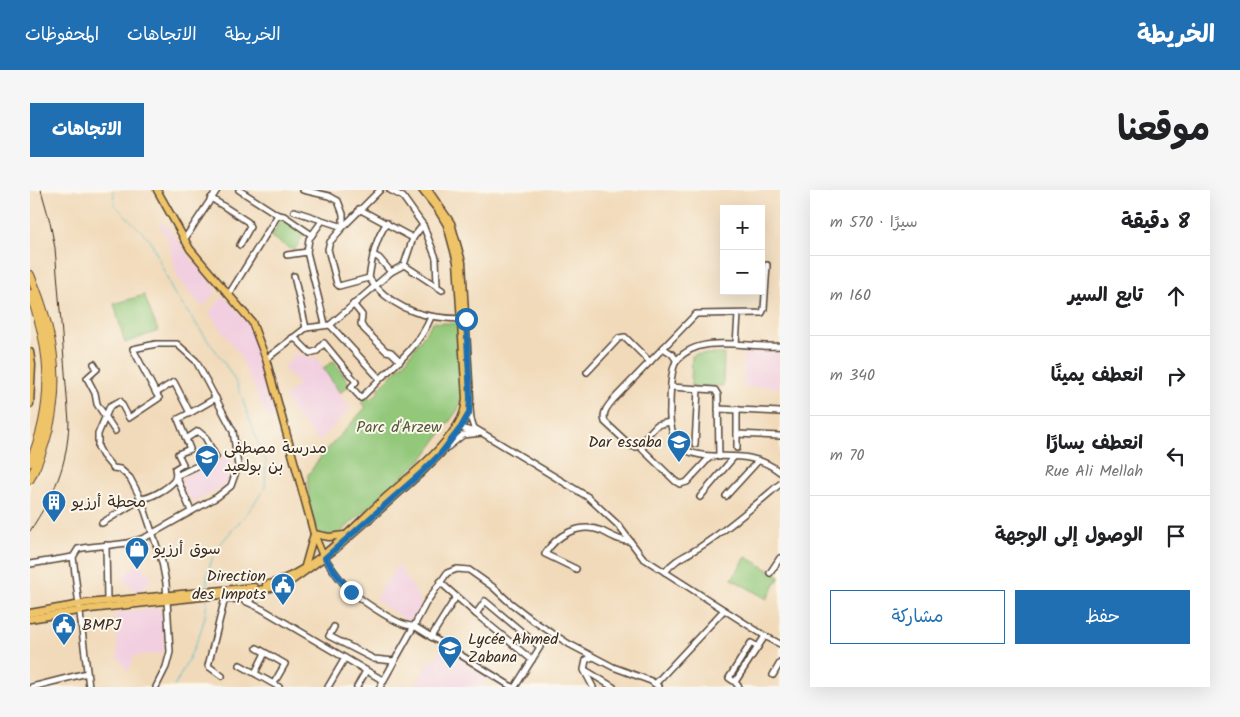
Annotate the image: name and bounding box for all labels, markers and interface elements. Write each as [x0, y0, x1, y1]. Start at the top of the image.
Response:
text: الخريطة [1137, 16, 1215, 55]
text: المحفوظات [25, 21, 99, 50]
text: الاتجاهات [127, 21, 197, 50]
text: الخريطة [225, 21, 281, 50]
button: الاتجاهات [30, 103, 144, 157]
text: موقعنا [1117, 103, 1210, 159]
map controls [720, 205, 765, 295]
button: + [720, 205, 765, 250]
text: 8 دقيقة [1121, 206, 1190, 239]
text: سيرًا · 570 m [830, 210, 918, 235]
button: − [720, 250, 765, 295]
text: تابع السير [1068, 281, 1143, 311]
icon: ahead [1162, 282, 1190, 310]
text: 160 m [830, 283, 871, 308]
route start [455, 308, 478, 331]
text: انعطف يمينًا [1051, 361, 1143, 391]
icon: right [1162, 362, 1190, 390]
text: 340 m [830, 363, 875, 388]
park label: Parc d'Arzew [356, 415, 442, 440]
school or university icon: Dar essaba [666, 429, 692, 463]
text: انعطف يسارًا [1046, 429, 1143, 459]
place label: Dar essaba [588, 430, 662, 455]
place label: مدرسة مصطفى بن بولعيد [224, 436, 327, 479]
icon: left [1162, 442, 1190, 470]
text: 70 m [830, 443, 865, 468]
school or university icon: مدرسة مصطفى بن بولعيد [194, 444, 220, 478]
text: Rue Ali Mellah [1045, 459, 1143, 484]
building icon: محطة أرزيو [41, 489, 67, 523]
place label: محطة أرزيو [70, 490, 146, 515]
text: الوصول إلى الوجهة [995, 521, 1143, 551]
icon: arrive [1162, 522, 1190, 550]
shop icon: سوق أرزيو [124, 536, 150, 570]
place label: سوق أرزيو [152, 537, 221, 562]
place label: Direction des Impots [192, 564, 266, 607]
public building icon: Direction des Impots [270, 572, 296, 606]
route end [340, 581, 363, 604]
button: مشاركة [830, 590, 1005, 644]
button: حفظ [1015, 590, 1190, 644]
public building icon: BMPJ [51, 612, 77, 646]
place label: BMPJ [82, 613, 122, 638]
place label: Lycée Ahmed Zabana [468, 627, 559, 670]
school or university icon: Lycée Ahmed Zabana [437, 635, 463, 669]

